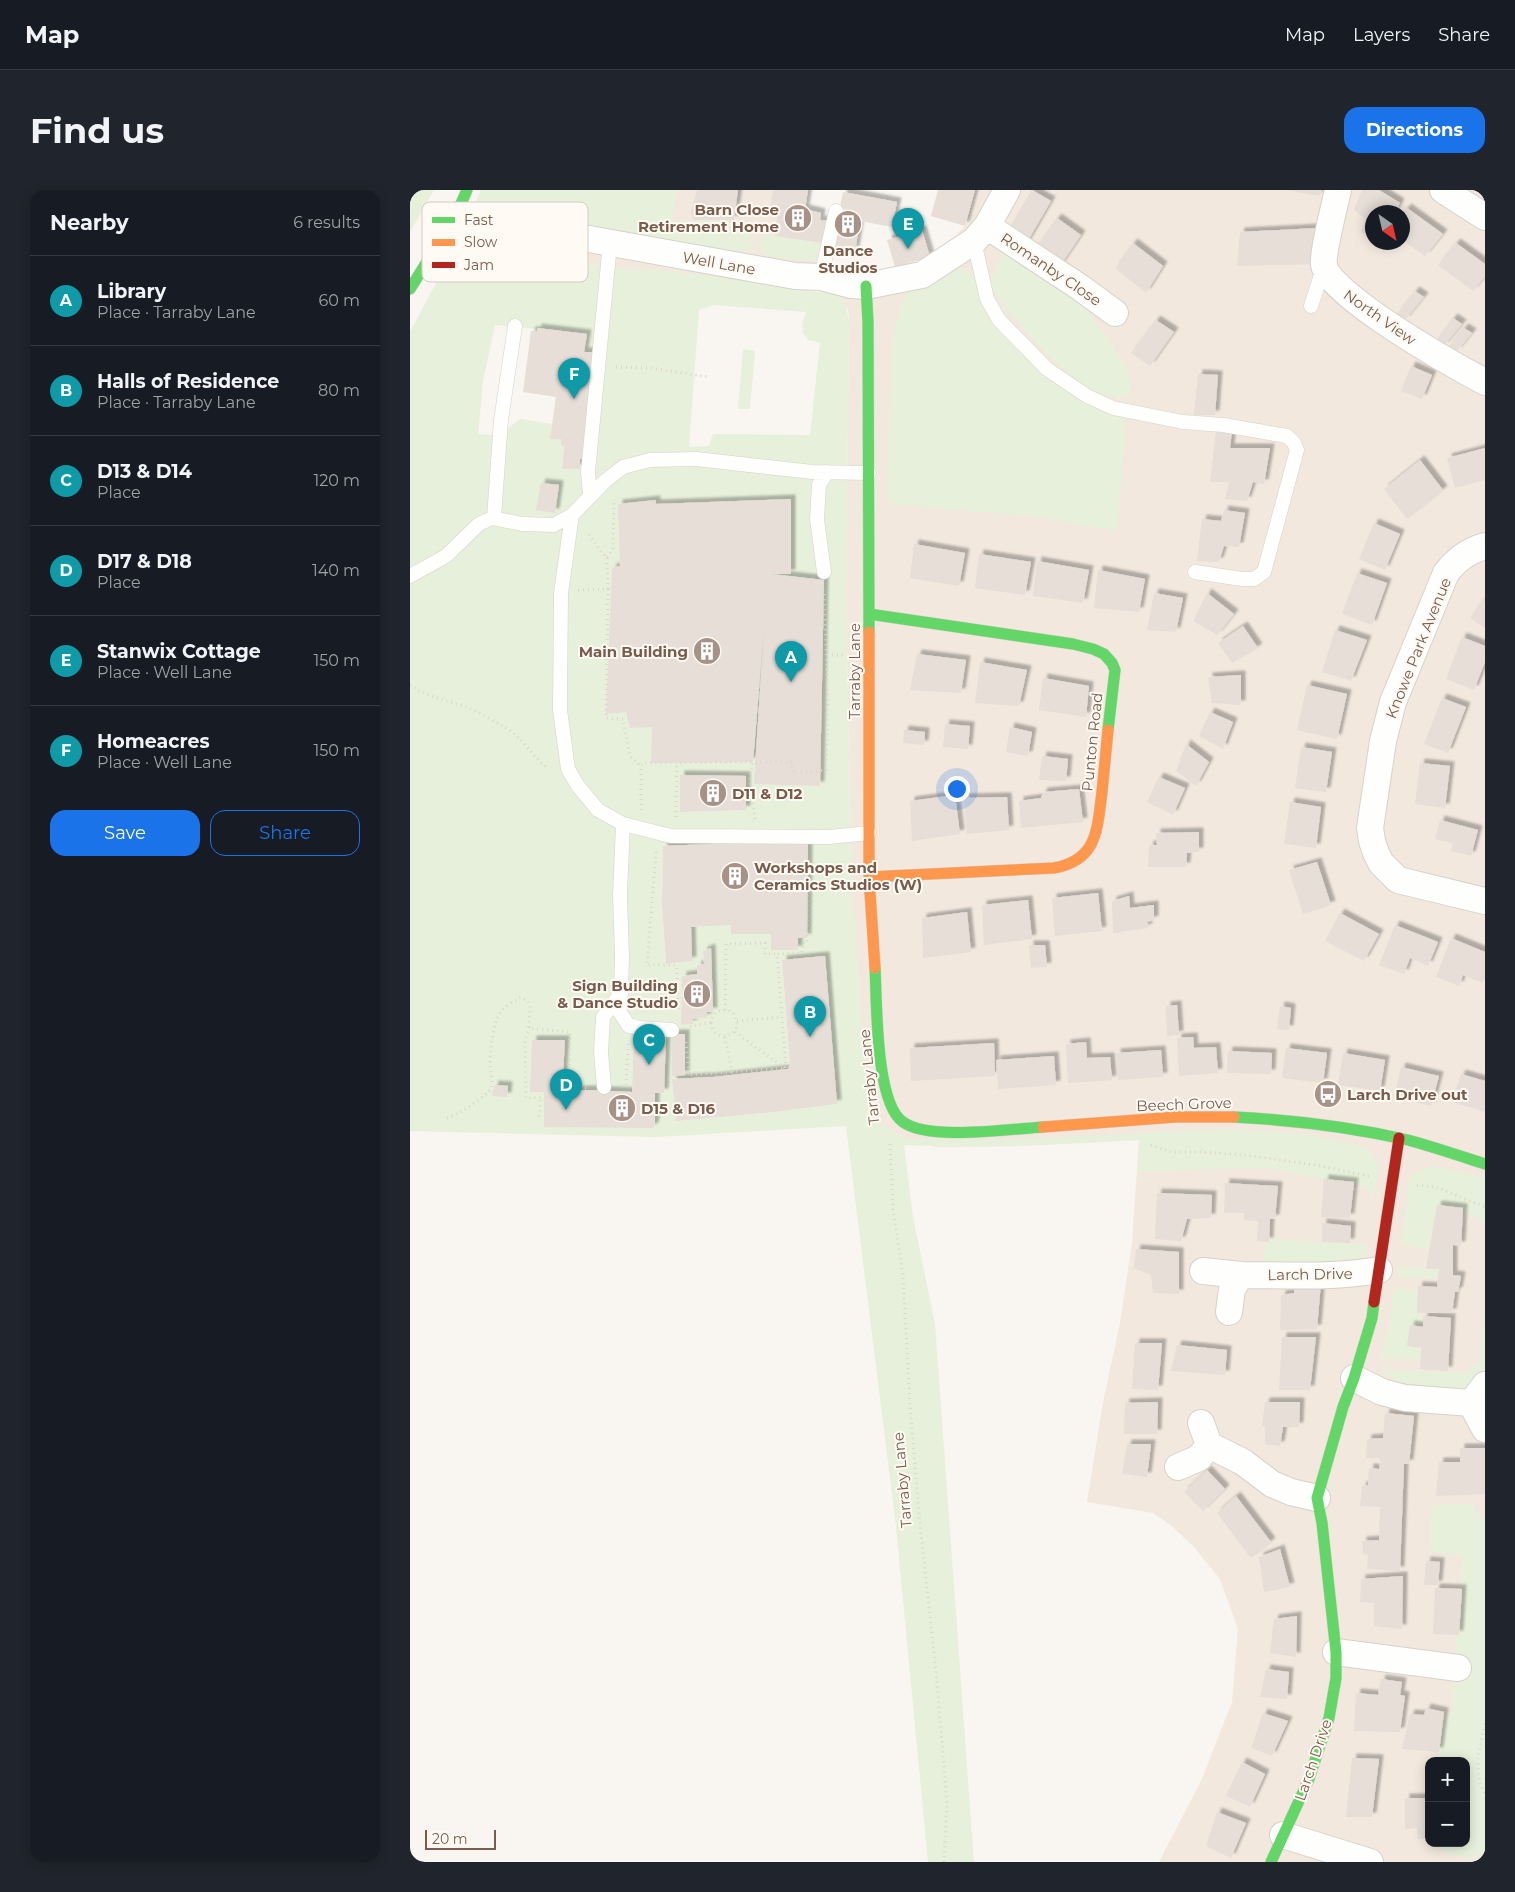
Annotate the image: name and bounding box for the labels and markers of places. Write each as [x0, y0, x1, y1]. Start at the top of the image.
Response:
place label: Barn Close Retirement Home [638, 200, 779, 236]
building icon: Barn Close Retirement Home [783, 203, 813, 233]
pin: E [892, 208, 924, 249]
building icon: Dance Studios [833, 209, 863, 239]
place label: Dance Studios [818, 241, 878, 277]
pin: F [558, 358, 590, 399]
building icon: Main Building [692, 636, 722, 666]
pin: A [775, 641, 807, 682]
place label: Main Building [579, 642, 688, 661]
building icon: D11 & D12 [698, 778, 728, 808]
place label: D11 & D12 [732, 784, 803, 803]
place label: Workshops and Ceramics Studios (W) [754, 858, 922, 894]
building icon: Workshops and Ceramics Studios (W) [720, 861, 750, 891]
place label: Sign Building & Dance Studio [557, 976, 678, 1012]
building icon: Sign Building & Dance Studio [682, 979, 712, 1009]
pin: B [794, 996, 826, 1037]
pin: C [633, 1024, 665, 1065]
pin: D [550, 1069, 582, 1110]
bus stop icon: Larch Drive out [1313, 1079, 1343, 1109]
place label: Larch Drive out [1347, 1085, 1468, 1104]
building icon: D15 & D16 [607, 1093, 637, 1123]
place label: D15 & D16 [641, 1099, 716, 1118]

